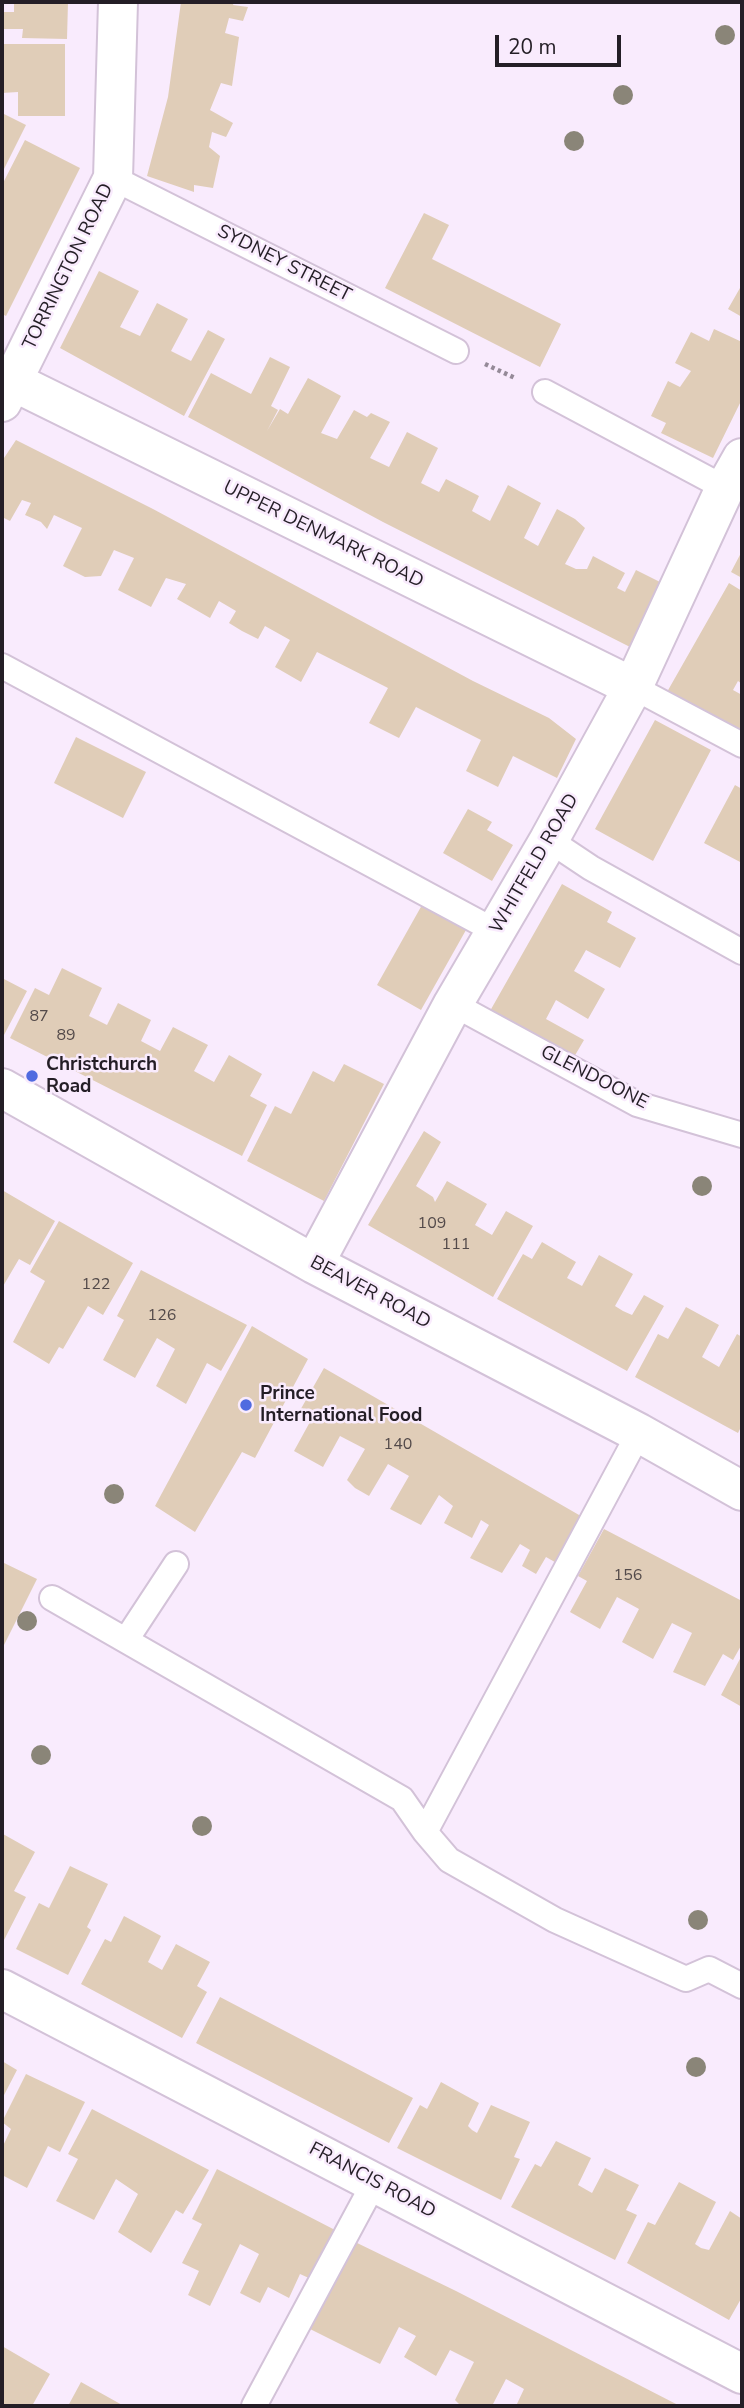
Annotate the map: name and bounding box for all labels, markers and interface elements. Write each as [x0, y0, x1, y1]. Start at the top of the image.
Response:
scale bar [499, 21, 625, 65]
text: 20 m [508, 33, 557, 61]
street label: TORRINGTON ROAD [19, 180, 119, 354]
street label: SYDNEY STREET [213, 220, 355, 308]
street label: UPPER DENMARK ROAD [219, 476, 427, 594]
street label: WHITFELD ROAD [486, 790, 584, 938]
house number: 87 [29, 1007, 49, 1027]
house number: 89 [56, 1026, 76, 1046]
street label: GLENDOONE [536, 1041, 652, 1115]
place label: Christchurch Road [46, 1054, 157, 1098]
marker: Christchurch Road [24, 1068, 40, 1084]
house number: 109 [418, 1214, 446, 1234]
house number: 111 [442, 1235, 470, 1255]
street label: BEAVER ROAD [306, 1252, 434, 1334]
house number: 122 [82, 1275, 110, 1295]
house number: 126 [148, 1306, 176, 1326]
place label: Prince International Food [260, 1383, 422, 1427]
marker: Prince International Food [238, 1397, 254, 1413]
house number: 140 [384, 1435, 412, 1455]
house number: 156 [614, 1566, 642, 1586]
street label: FRANCIS ROAD [305, 2138, 439, 2224]

